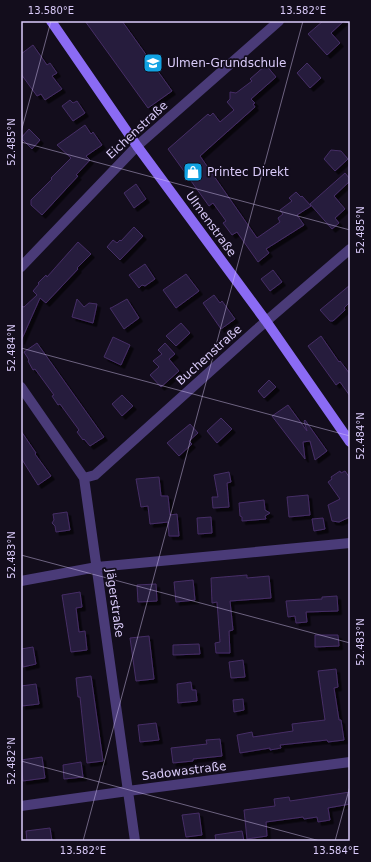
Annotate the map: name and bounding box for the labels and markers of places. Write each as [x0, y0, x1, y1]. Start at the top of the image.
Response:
school or university icon: Ulmen-Grundschule [142, 52, 164, 74]
place label: Ulmen-Grundschule [167, 56, 286, 70]
shop icon: Printec Direkt [182, 161, 204, 183]
place label: Printec Direkt [207, 165, 289, 179]

